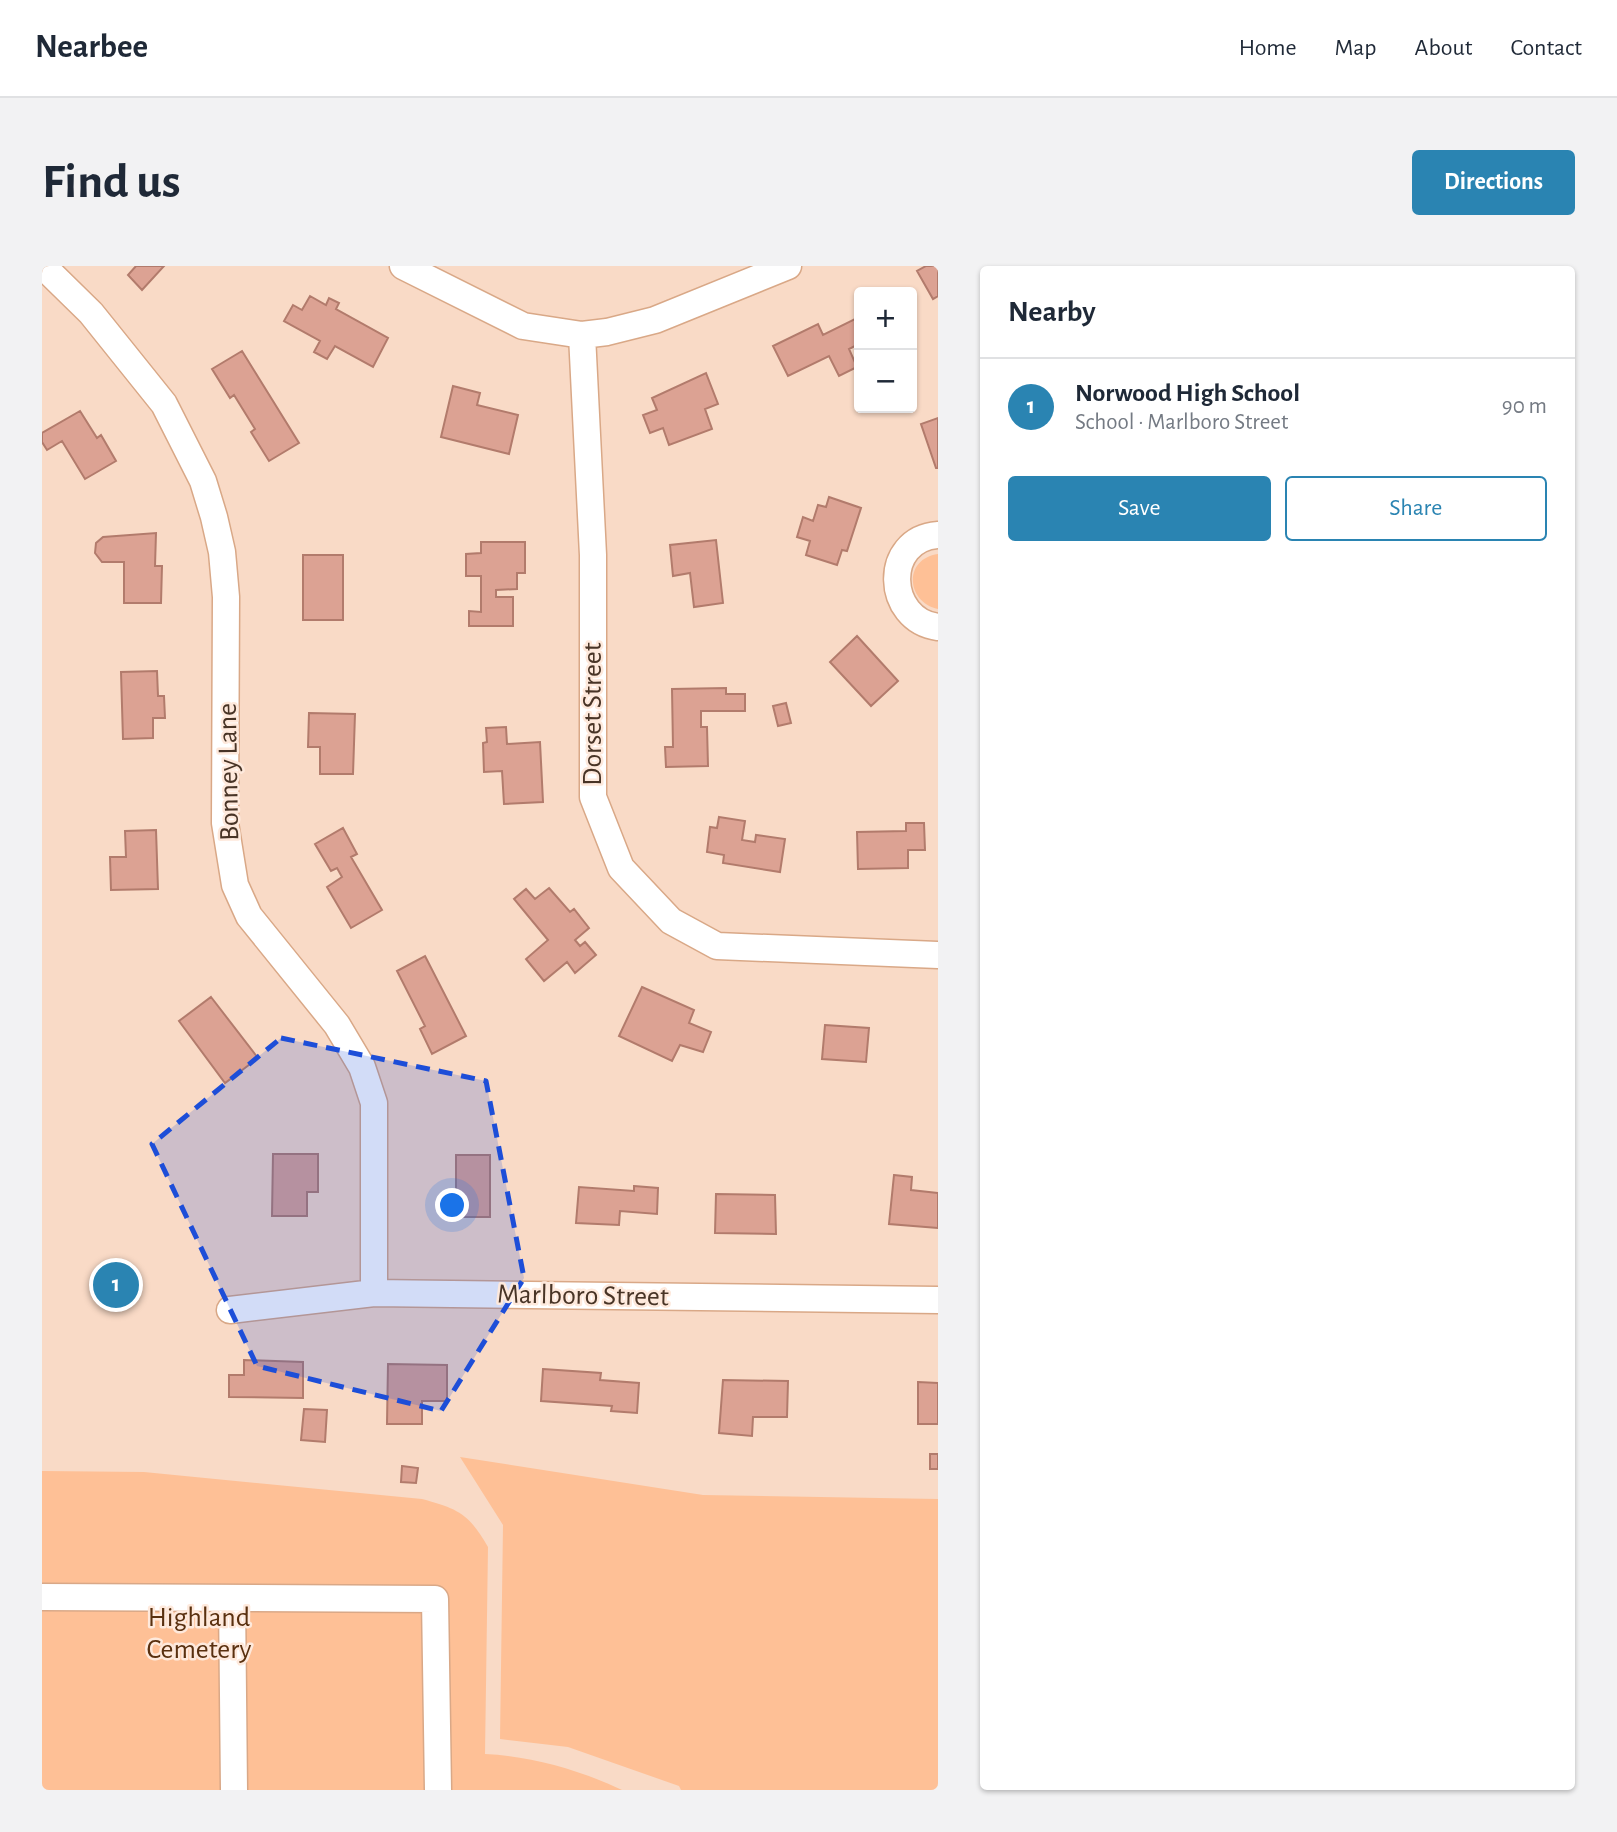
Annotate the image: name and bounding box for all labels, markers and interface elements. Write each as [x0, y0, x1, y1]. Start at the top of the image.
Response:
text: Nearbee [35, 31, 148, 64]
text: Home [1239, 36, 1297, 60]
text: Map [1335, 36, 1377, 60]
text: About [1415, 36, 1472, 60]
text: Contact [1510, 36, 1582, 60]
button: Directions [1412, 150, 1575, 215]
text: Find us [42, 158, 181, 207]
map controls [854, 287, 917, 413]
button: + [854, 287, 917, 350]
text: Nearby [1008, 297, 1096, 327]
button: − [854, 350, 917, 413]
text: Norwood High School [1075, 380, 1300, 406]
text: 1 [1027, 395, 1035, 418]
text: 90 m [1502, 395, 1547, 418]
text: School · Marlboro Street [1075, 411, 1288, 434]
button: Save [1008, 476, 1271, 541]
button: Share [1285, 476, 1547, 541]
street label: Dorset Street [579, 642, 607, 786]
street label: Bonney Lane [214, 703, 244, 841]
your location [435, 1188, 469, 1222]
pin: 1 [93, 1259, 139, 1311]
street label: Marlboro Street [497, 1281, 669, 1311]
park label: Highland Cemetery [146, 1604, 252, 1664]

